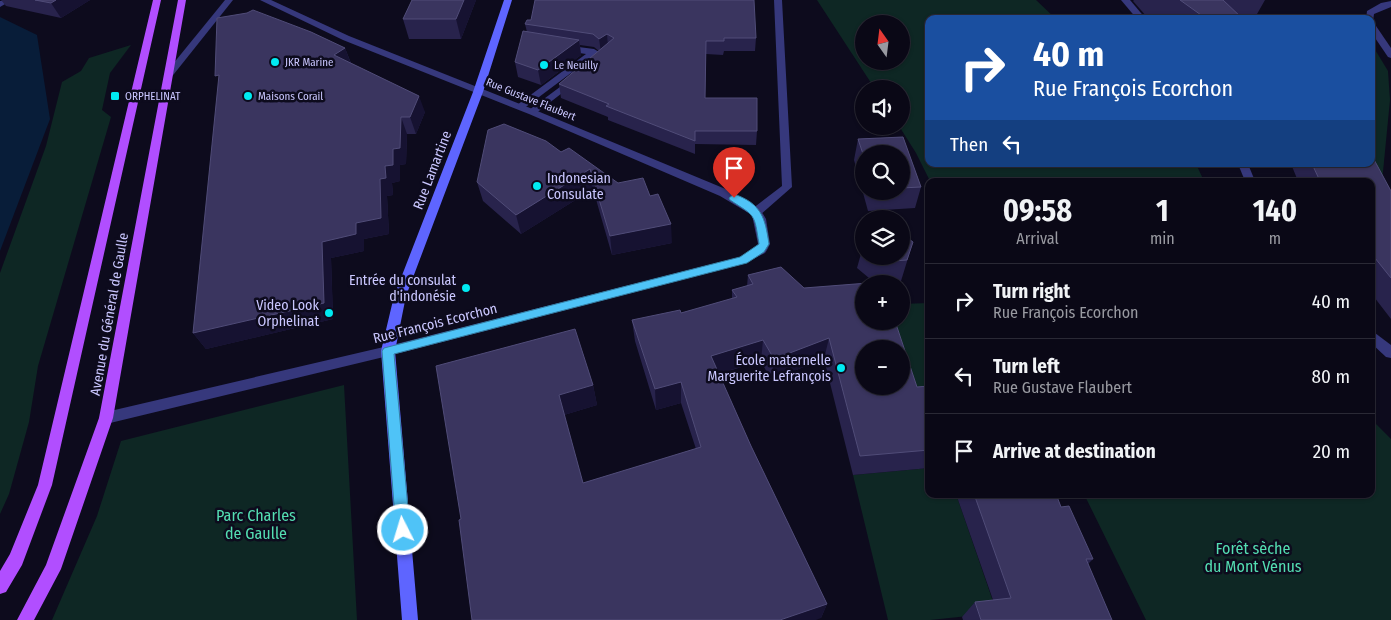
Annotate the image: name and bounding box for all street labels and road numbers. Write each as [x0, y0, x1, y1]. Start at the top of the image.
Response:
street label: Rue Gustave Flaubert [484, 76, 578, 124]
street label: Rue Lamartine [410, 128, 455, 212]
street label: Avenue du Général de Gaulle [87, 231, 132, 397]
street label: Rue François Ecorchon [371, 300, 499, 347]

